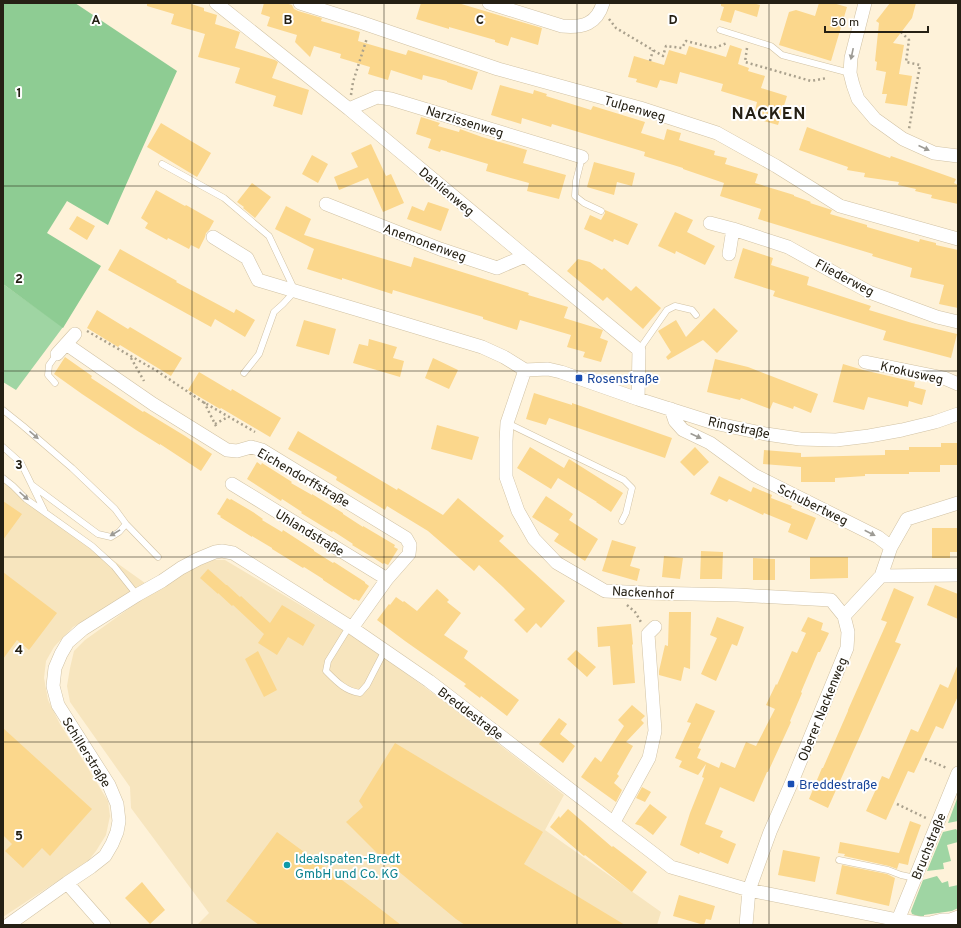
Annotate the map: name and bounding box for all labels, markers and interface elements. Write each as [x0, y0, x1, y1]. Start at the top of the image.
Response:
scale bar [825, 8, 928, 34]
text: A [91, 13, 101, 29]
text: B [284, 13, 293, 29]
text: C [476, 13, 484, 29]
text: D [668, 13, 678, 29]
text: 50 m [831, 15, 859, 31]
one-way arrow [849, 48, 855, 61]
text: 1 [16, 86, 22, 102]
street label: Tulpenweg [602, 93, 667, 126]
street label: Narzissenweg [423, 103, 505, 142]
district label: NACKEN [731, 104, 807, 126]
one-way arrow [919, 146, 931, 152]
street label: Dahlienweg [415, 165, 477, 220]
street label: Anemonenweg [381, 221, 468, 266]
street label: Fliederweg [812, 257, 876, 301]
text: 2 [15, 272, 23, 288]
street label: Krokusweg [878, 359, 945, 389]
place label: Rosenstraße [587, 372, 659, 388]
marker: Rosenstraße [574, 373, 584, 383]
street label: Ringstraße [706, 415, 771, 443]
one-way arrow [28, 430, 39, 439]
one-way arrow [691, 433, 702, 439]
street label: Eichendorffstraße [254, 446, 352, 512]
text: 3 [15, 458, 23, 474]
street label: Schubertweg [774, 482, 850, 530]
one-way arrow [18, 491, 29, 500]
street label: Uhlandstraße [272, 507, 346, 561]
one-way arrow [110, 530, 121, 537]
one-way arrow [865, 530, 876, 536]
street label: Nackenhof [611, 584, 675, 604]
text: 4 [15, 643, 23, 659]
street label: Oberer Nackenweg [796, 655, 852, 764]
street label: Breddestraße [434, 685, 506, 745]
street label: Schillerstraße [57, 715, 113, 791]
place label: Breddestraße [799, 778, 877, 794]
marker: Breddestraße [786, 779, 796, 789]
street label: Bruchstraße [909, 811, 951, 883]
text: 5 [15, 829, 23, 845]
place label: Idealspaten-Bredt GmbH und Co. KG [295, 852, 401, 883]
marker: Idealspaten-Bredt GmbH und Co. KG [282, 860, 292, 870]

